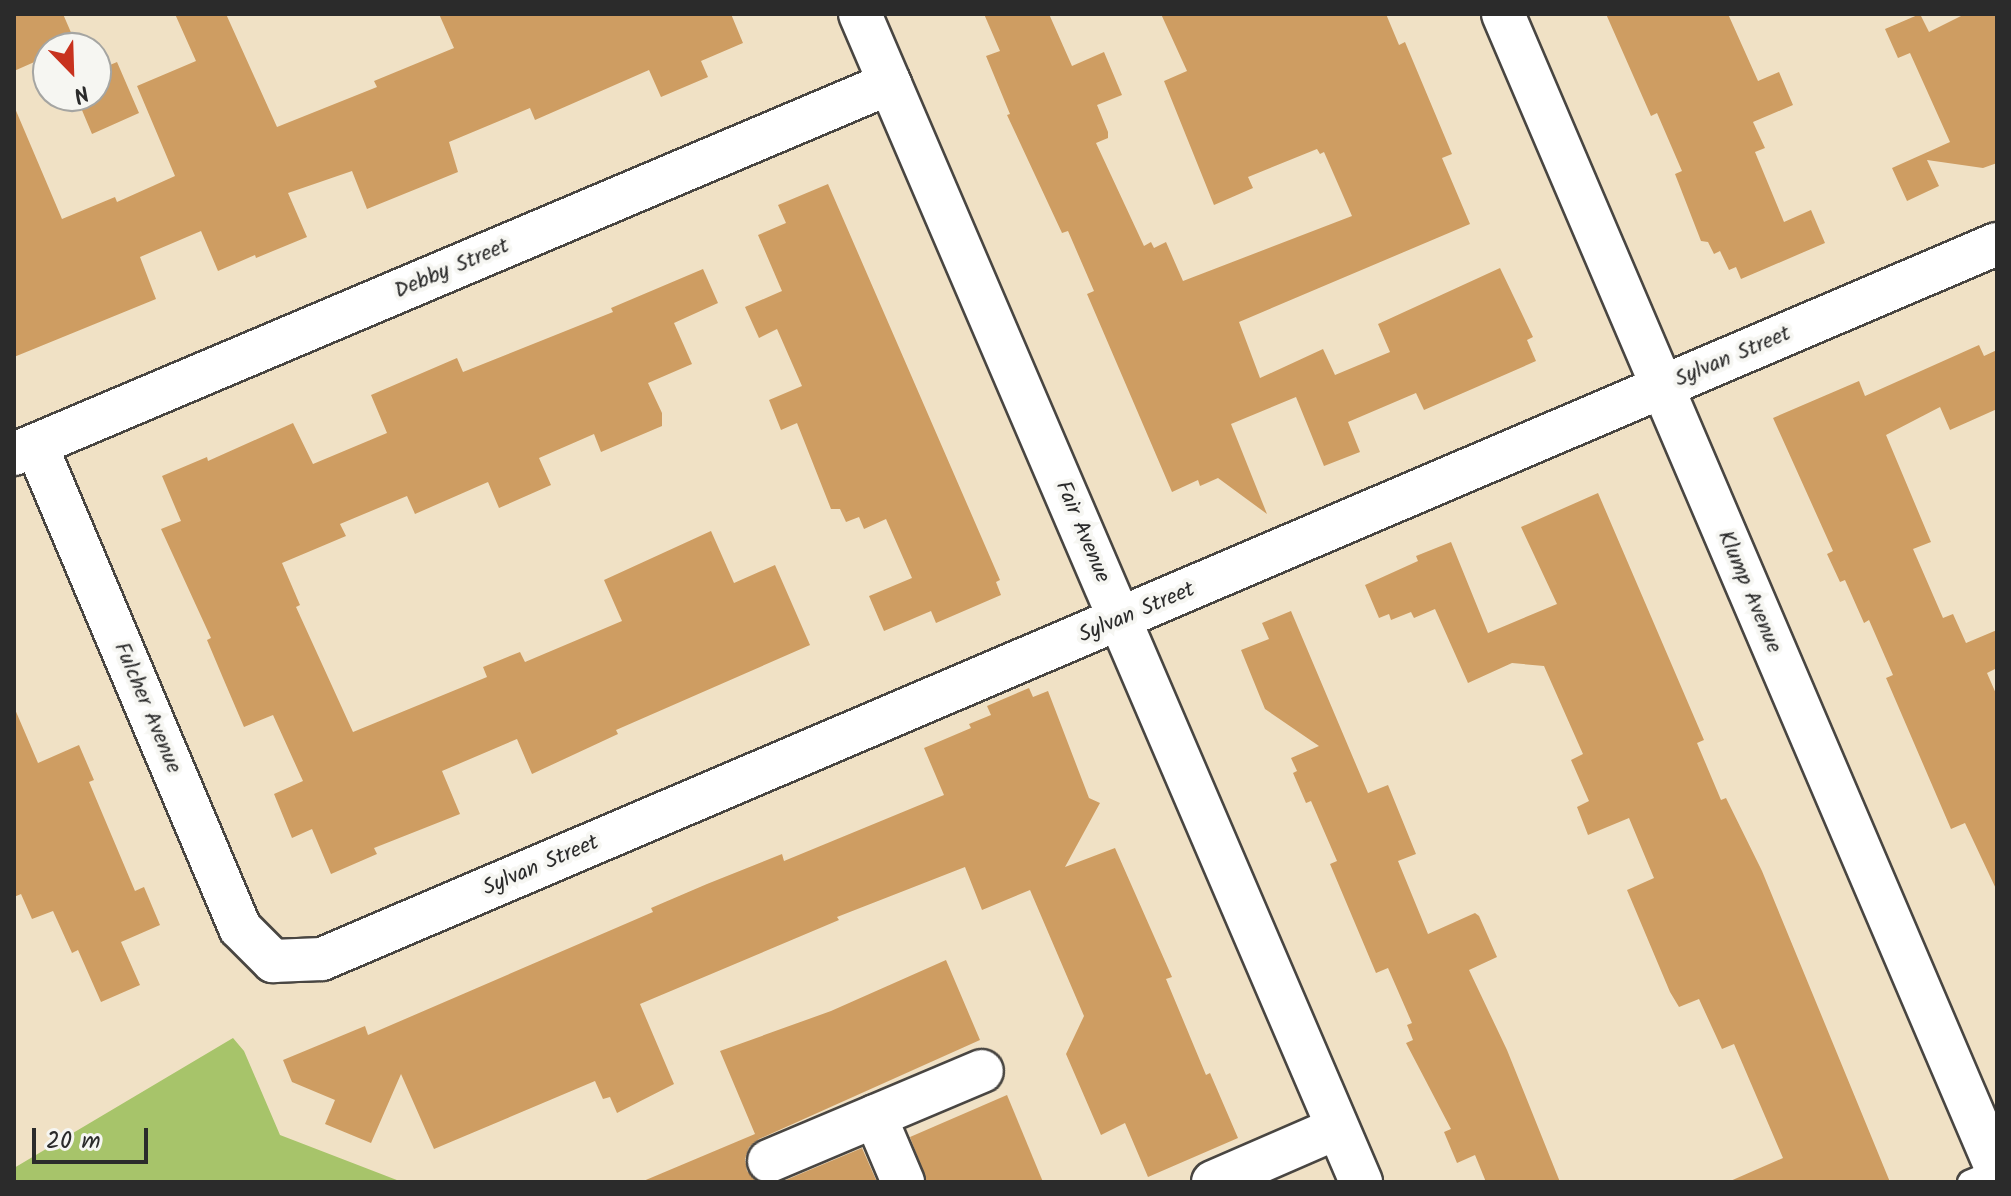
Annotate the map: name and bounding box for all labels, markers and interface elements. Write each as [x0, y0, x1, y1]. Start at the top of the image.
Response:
north arrow [32, 32, 112, 112]
text: N [68, 74, 94, 112]
street label: Debby Street [391, 233, 513, 305]
street label: Sylvan Street [1671, 321, 1795, 393]
street label: Fair Avenue [1049, 477, 1115, 587]
street label: Klump Avenue [1711, 527, 1787, 657]
street label: Sylvan Street [1075, 577, 1199, 649]
street label: Fulcher Avenue [108, 638, 186, 778]
street label: Sylvan Street [479, 830, 603, 902]
scale bar [36, 1112, 152, 1162]
text: 20 m [46, 1122, 101, 1161]

